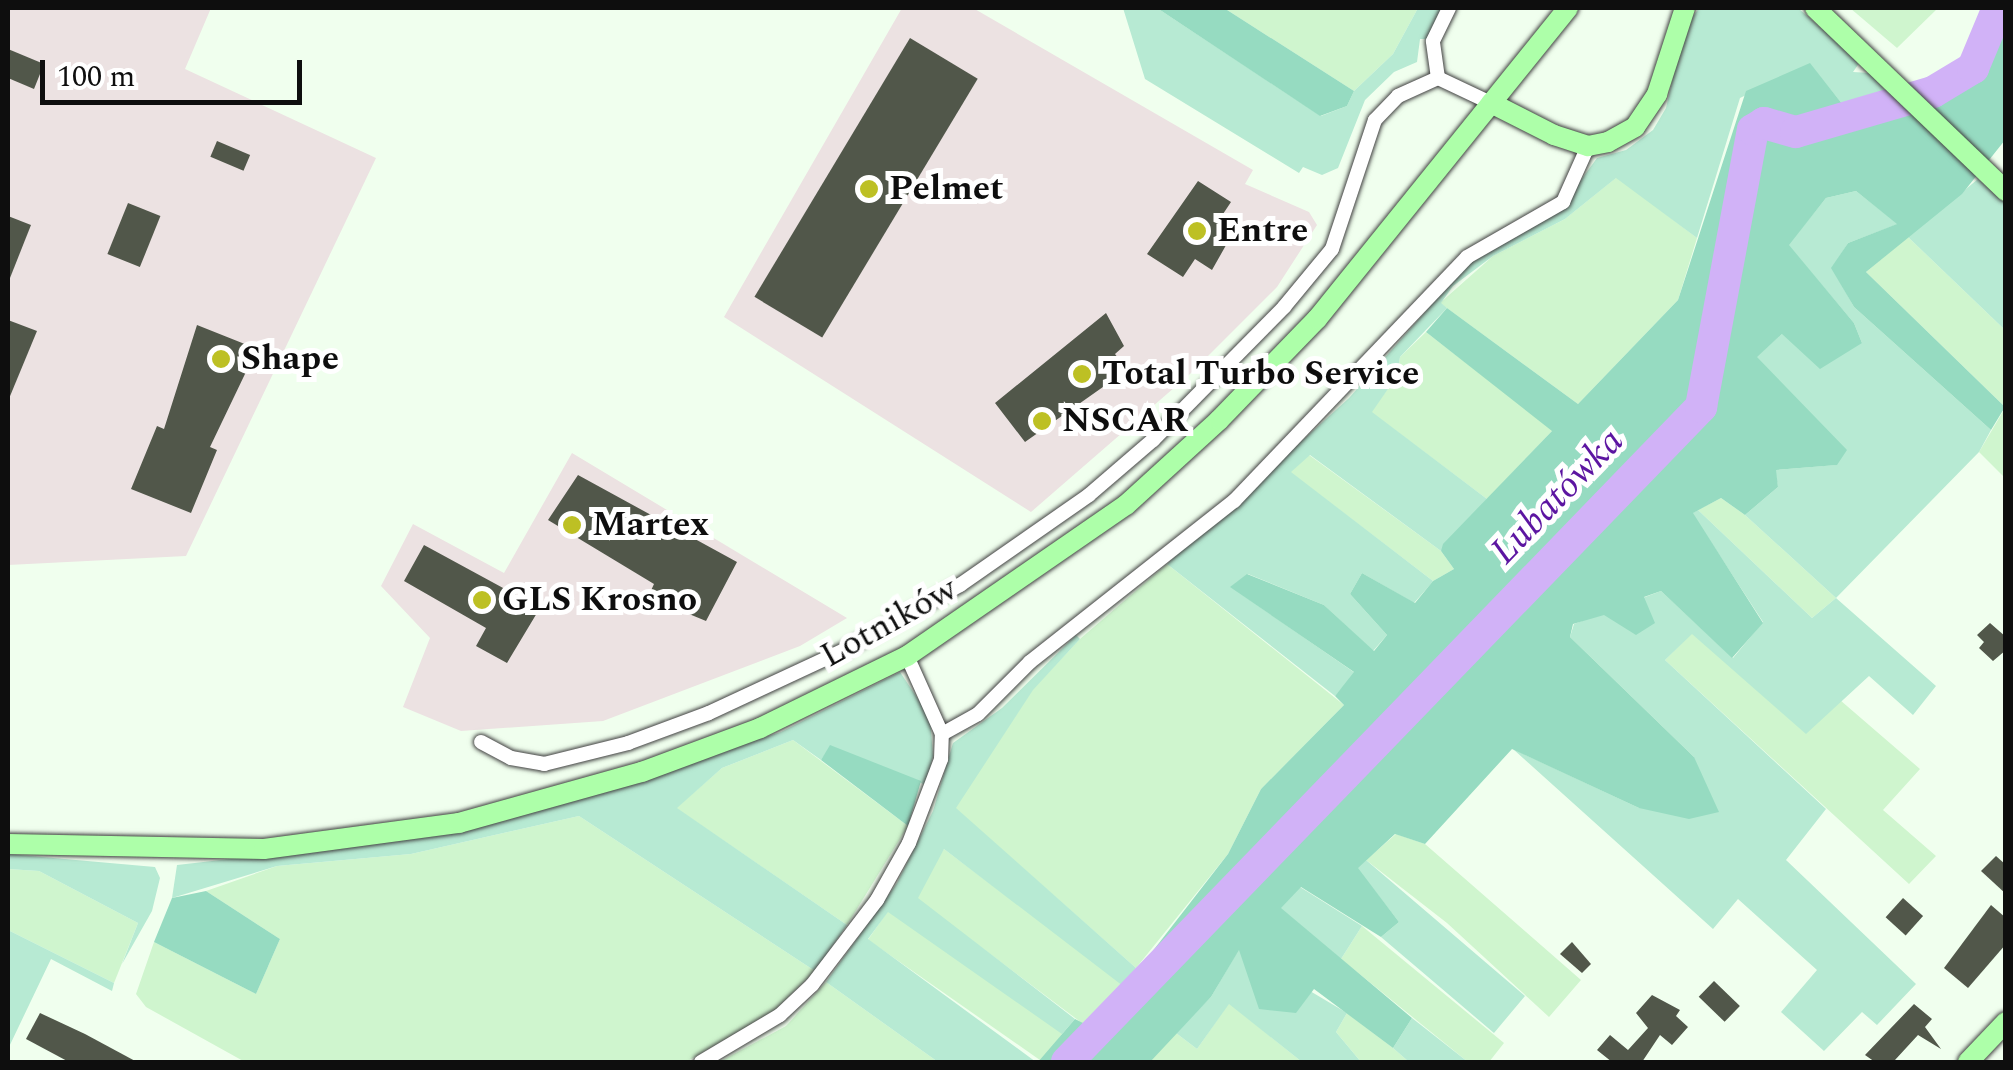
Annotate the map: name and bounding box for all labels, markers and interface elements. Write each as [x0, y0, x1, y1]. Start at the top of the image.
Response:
scale bar [45, 40, 308, 102]
text: 100 m [57, 54, 135, 100]
place label: Pelmet [889, 168, 1004, 210]
marker: Pelmet [858, 178, 880, 200]
place label: Entre [1217, 210, 1308, 252]
marker: Entre [1186, 220, 1208, 242]
place label: Shape [241, 338, 339, 380]
marker: Shape [210, 348, 232, 370]
place label: Total Turbo Service [1102, 353, 1419, 395]
marker: Total Turbo Service [1071, 363, 1093, 385]
place label: NSCAR [1062, 400, 1188, 442]
marker: NSCAR [1031, 410, 1053, 432]
water label: Lubatówka [1482, 419, 1634, 575]
place label: Martex [592, 504, 709, 546]
marker: Martex [561, 514, 583, 536]
street label: Lotników [814, 569, 964, 677]
place label: GLS Krosno [502, 579, 697, 621]
marker: GLS Krosno [471, 589, 493, 611]

